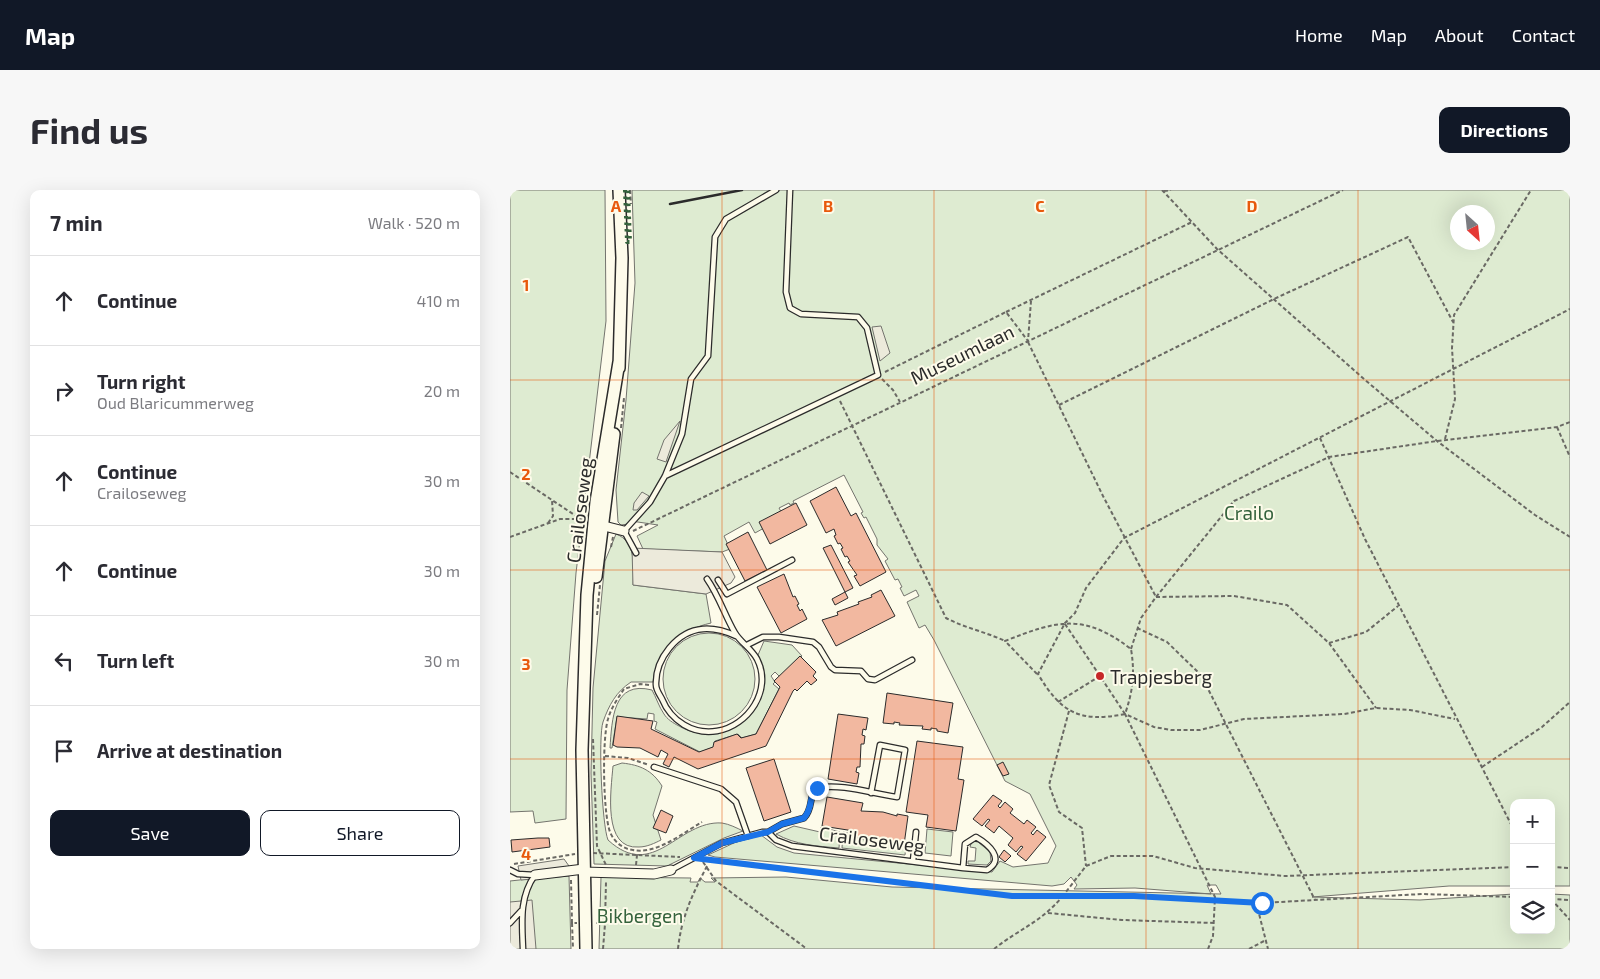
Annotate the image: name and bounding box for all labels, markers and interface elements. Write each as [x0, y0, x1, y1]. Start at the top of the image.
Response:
text: Map [25, 21, 75, 50]
text: Home [1295, 24, 1343, 46]
text: Map [1371, 24, 1407, 46]
text: About [1435, 24, 1484, 46]
text: Contact [1512, 24, 1575, 46]
button: Directions [1439, 107, 1570, 153]
text: Find us [30, 109, 148, 151]
text: A [611, 196, 622, 215]
text: B [823, 196, 833, 215]
text: C [1035, 196, 1045, 215]
text: D [1247, 196, 1258, 215]
north arrow [1450, 205, 1495, 250]
text: 7 min [50, 210, 103, 235]
text: Walk · 520 m [368, 213, 460, 232]
text: 1 [523, 275, 529, 294]
icon: ahead [50, 287, 78, 315]
text: Continue [97, 289, 177, 312]
text: 410 m [417, 291, 460, 310]
street label: Museumlaan [906, 319, 1018, 389]
text: Turn right [97, 370, 185, 393]
icon: right [50, 377, 78, 405]
text: 20 m [424, 381, 460, 400]
text: Oud Blaricummerweg [97, 393, 254, 412]
street label: Crailoseweg [561, 455, 597, 564]
text: Continue [97, 460, 177, 483]
text: 2 [521, 464, 531, 483]
icon: ahead [50, 467, 78, 495]
text: 30 m [424, 471, 460, 490]
text: Crailoseweg [97, 483, 187, 502]
park label: Crailo [1224, 501, 1274, 524]
icon: ahead [50, 557, 78, 585]
text: Continue [97, 559, 177, 582]
text: 30 m [424, 561, 460, 580]
icon: left [50, 647, 78, 675]
text: Turn left [97, 649, 174, 672]
text: 30 m [424, 651, 460, 670]
text: 3 [521, 654, 531, 673]
place label: Trapjesberg [1110, 665, 1213, 688]
marker: Trapjesberg [1094, 670, 1106, 682]
icon: arrive [50, 737, 78, 765]
text: Arrive at destination [97, 739, 282, 762]
route end [806, 777, 829, 800]
map controls [1510, 799, 1555, 934]
button: + [1510, 799, 1555, 844]
button: Save [50, 810, 250, 856]
button: Share [260, 810, 460, 856]
street label: Crailoseweg [818, 821, 927, 857]
text: 4 [521, 844, 531, 863]
button: − [1510, 844, 1555, 889]
button: layers [1510, 889, 1555, 934]
route start [1251, 892, 1274, 915]
park label: Bikbergen [597, 904, 683, 927]

